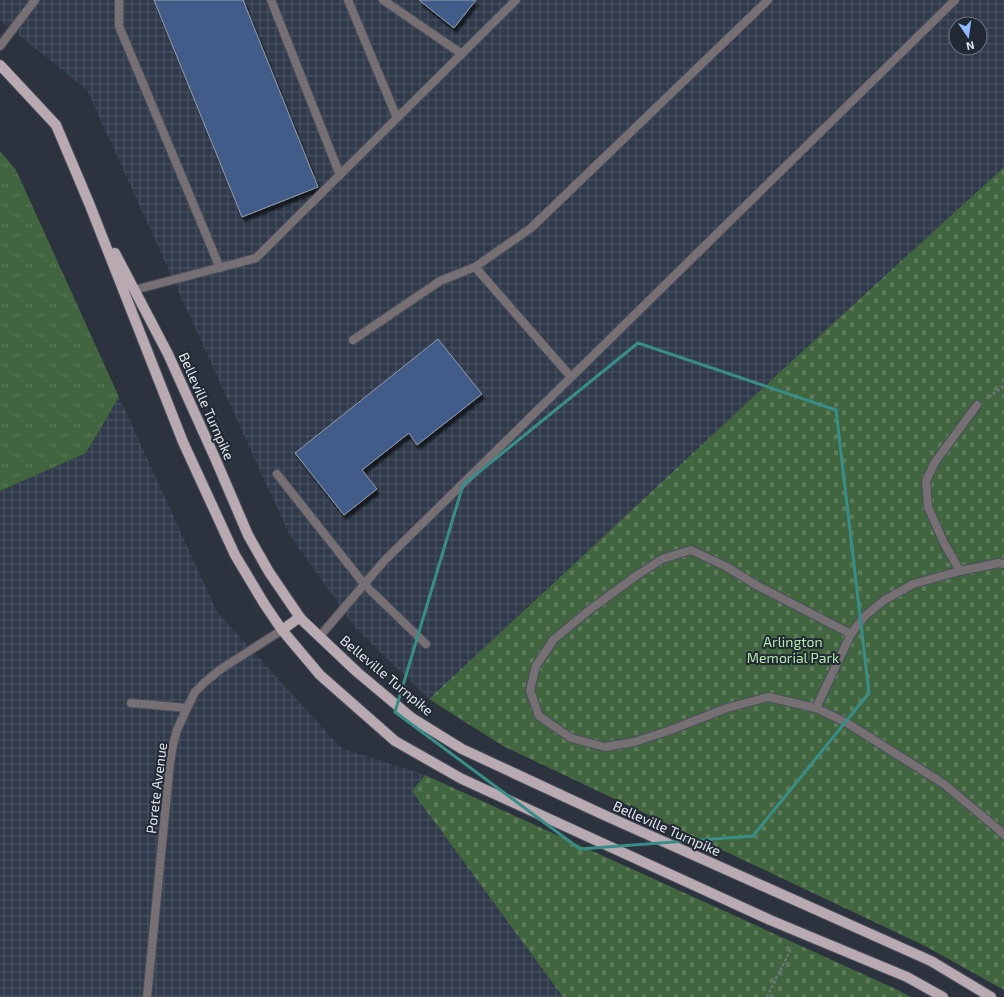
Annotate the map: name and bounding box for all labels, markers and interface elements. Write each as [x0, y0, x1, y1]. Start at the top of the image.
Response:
north arrow [948, 16, 988, 56]
text: N [965, 39, 976, 53]
street label: Belleville Turnpike [176, 349, 238, 463]
street label: Belleville Turnpike [337, 631, 437, 719]
park label: Arlington Memorial Park [747, 633, 839, 666]
street label: Porete Avenue [142, 741, 170, 835]
street label: Belleville Turnpike [610, 797, 724, 859]

